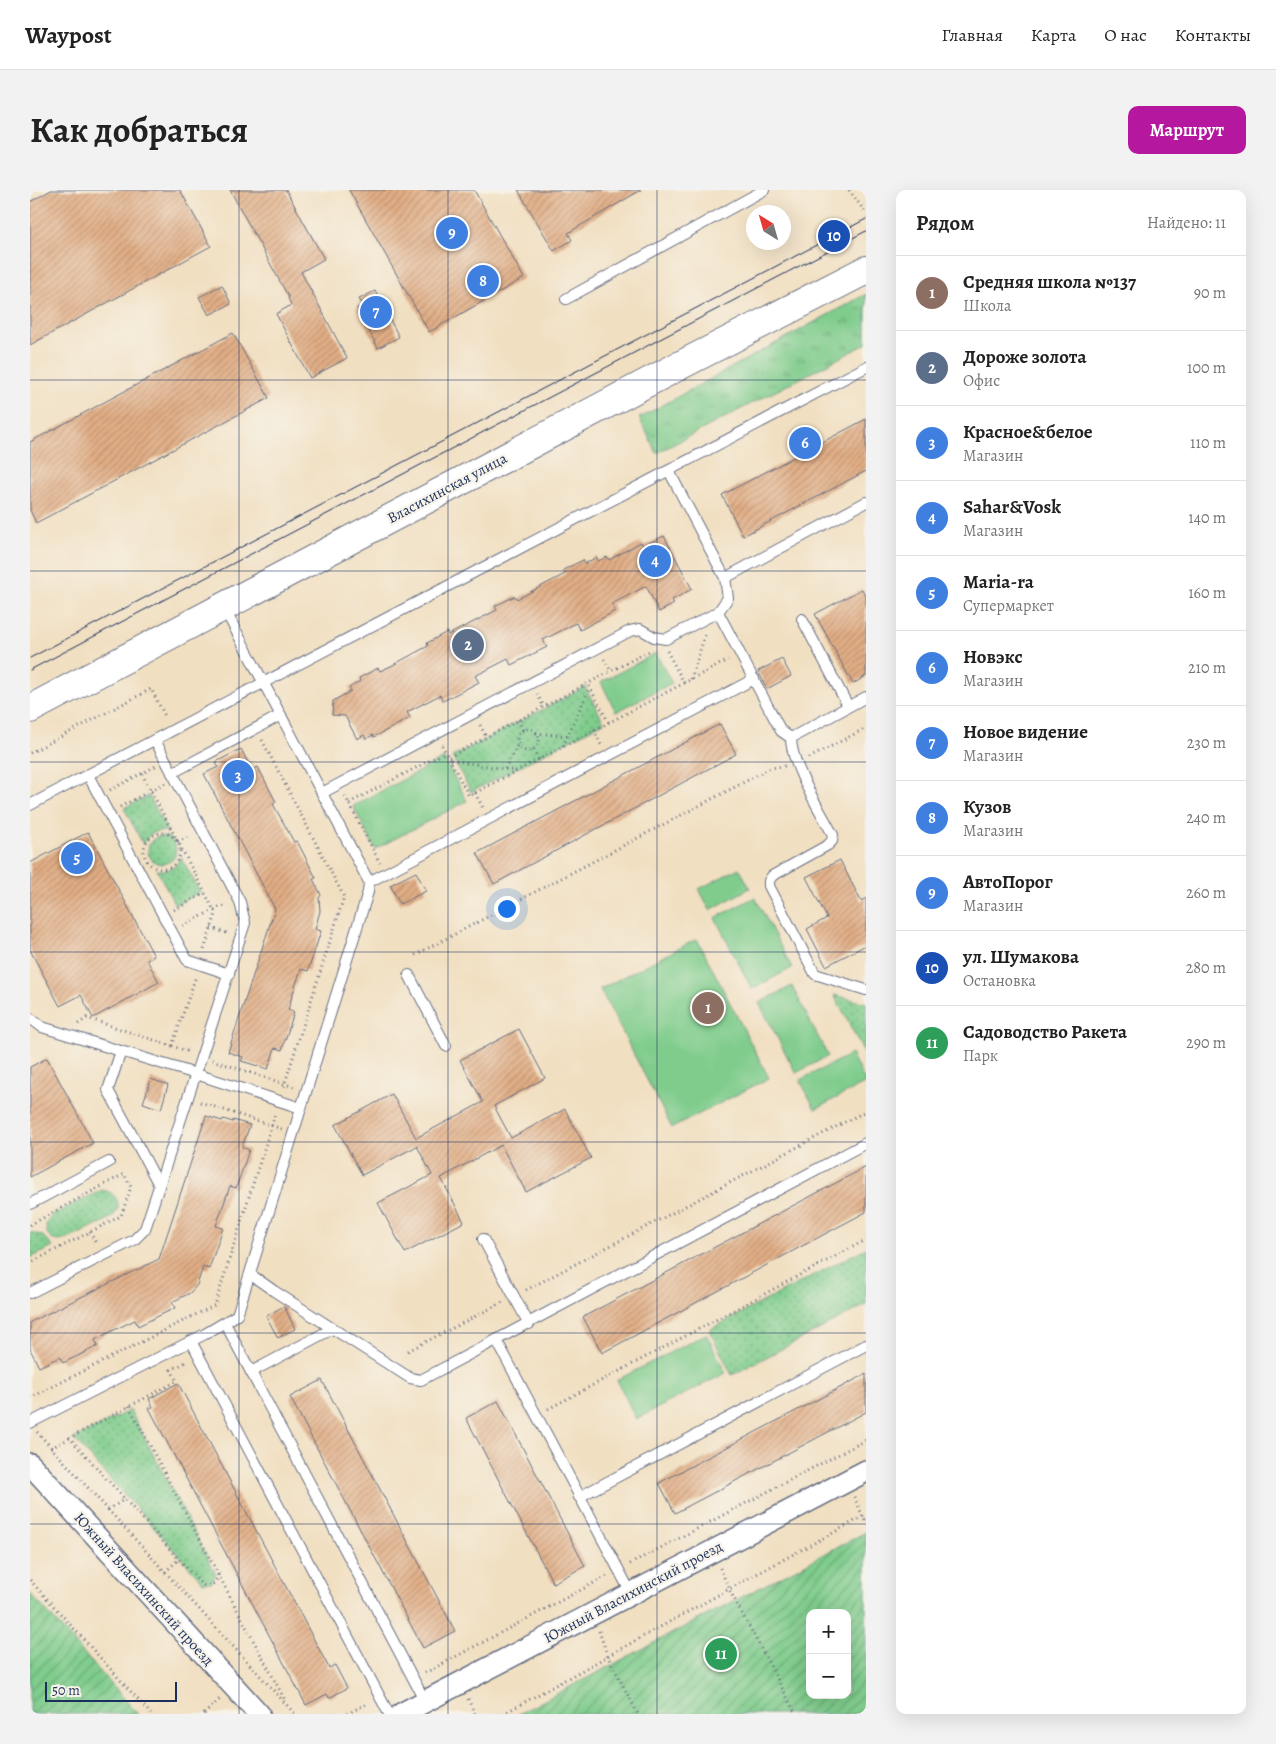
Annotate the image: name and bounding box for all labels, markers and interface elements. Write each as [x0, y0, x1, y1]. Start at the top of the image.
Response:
text: Waypost [25, 19, 112, 51]
text: Главная [942, 23, 1003, 47]
text: Карта [1031, 23, 1076, 47]
text: О нас [1104, 23, 1147, 47]
text: Контакты [1175, 23, 1251, 47]
text: Как добраться [30, 106, 248, 154]
button: Маршрут [1128, 106, 1246, 154]
north arrow [746, 205, 791, 250]
text: Рядом [916, 209, 974, 237]
text: Найдено: 11 [1147, 212, 1226, 234]
pin: 9 [436, 214, 468, 252]
pin: 10 [818, 217, 850, 255]
pin: 8 [467, 262, 499, 300]
text: Средняя школа №137 [963, 269, 1136, 295]
text: 1 [929, 282, 935, 304]
text: 90 m [1194, 282, 1226, 304]
pin: 7 [360, 293, 392, 331]
text: Школа [963, 295, 1011, 317]
text: Дороже золота [963, 344, 1086, 370]
text: 2 [928, 357, 936, 379]
text: 100 m [1187, 357, 1226, 379]
text: Офис [963, 370, 1000, 392]
text: Красное&белое [963, 419, 1093, 445]
pin: 6 [789, 424, 821, 462]
text: 3 [929, 432, 935, 454]
text: 110 m [1190, 432, 1226, 454]
text: Магазин [963, 445, 1023, 467]
street label: Власихинская улица [384, 448, 510, 528]
text: Sahar&Vosk [963, 494, 1061, 520]
text: 4 [928, 507, 936, 529]
text: 140 m [1188, 507, 1226, 529]
text: Магазин [963, 520, 1023, 542]
pin: 4 [639, 542, 671, 580]
text: Maria-ra [963, 569, 1034, 595]
text: 5 [929, 582, 935, 604]
text: 160 m [1188, 582, 1226, 604]
text: Супермаркет [963, 595, 1054, 617]
pin: 2 [452, 626, 484, 664]
text: Новэкс [963, 644, 1023, 670]
text: 6 [928, 657, 936, 679]
text: 210 m [1188, 657, 1226, 679]
text: Магазин [963, 670, 1023, 692]
text: Новое видение [963, 719, 1088, 745]
text: 7 [929, 732, 935, 754]
text: 230 m [1187, 732, 1226, 754]
text: Магазин [963, 745, 1023, 767]
pin: 3 [222, 757, 254, 795]
text: Кузов [963, 794, 1011, 820]
text: 8 [928, 807, 936, 829]
text: 240 m [1186, 807, 1226, 829]
text: Магазин [963, 820, 1023, 842]
pin: 5 [61, 839, 93, 877]
text: АвтоПорог [963, 869, 1053, 895]
text: 9 [928, 882, 936, 904]
text: 260 m [1186, 882, 1226, 904]
text: Магазин [963, 895, 1023, 917]
your location [494, 896, 520, 922]
text: ул. Шумакова [963, 944, 1079, 970]
text: 10 [925, 957, 939, 979]
text: 280 m [1186, 957, 1226, 979]
text: Остановка [963, 970, 1036, 992]
pin: 1 [692, 989, 724, 1027]
text: Садоводство Ракета [963, 1019, 1127, 1045]
text: 11 [926, 1032, 938, 1054]
text: 290 m [1186, 1032, 1226, 1054]
text: Парк [963, 1045, 998, 1067]
street label: Южный Власихинский проезд [70, 1508, 218, 1670]
street label: Южный Власихинский проезд [540, 1536, 726, 1648]
map controls [806, 1609, 851, 1699]
button: + [806, 1609, 851, 1654]
pin: 11 [705, 1635, 737, 1673]
button: − [806, 1654, 851, 1699]
scale bar [45, 1679, 178, 1702]
text: 50 m [52, 1681, 80, 1700]

